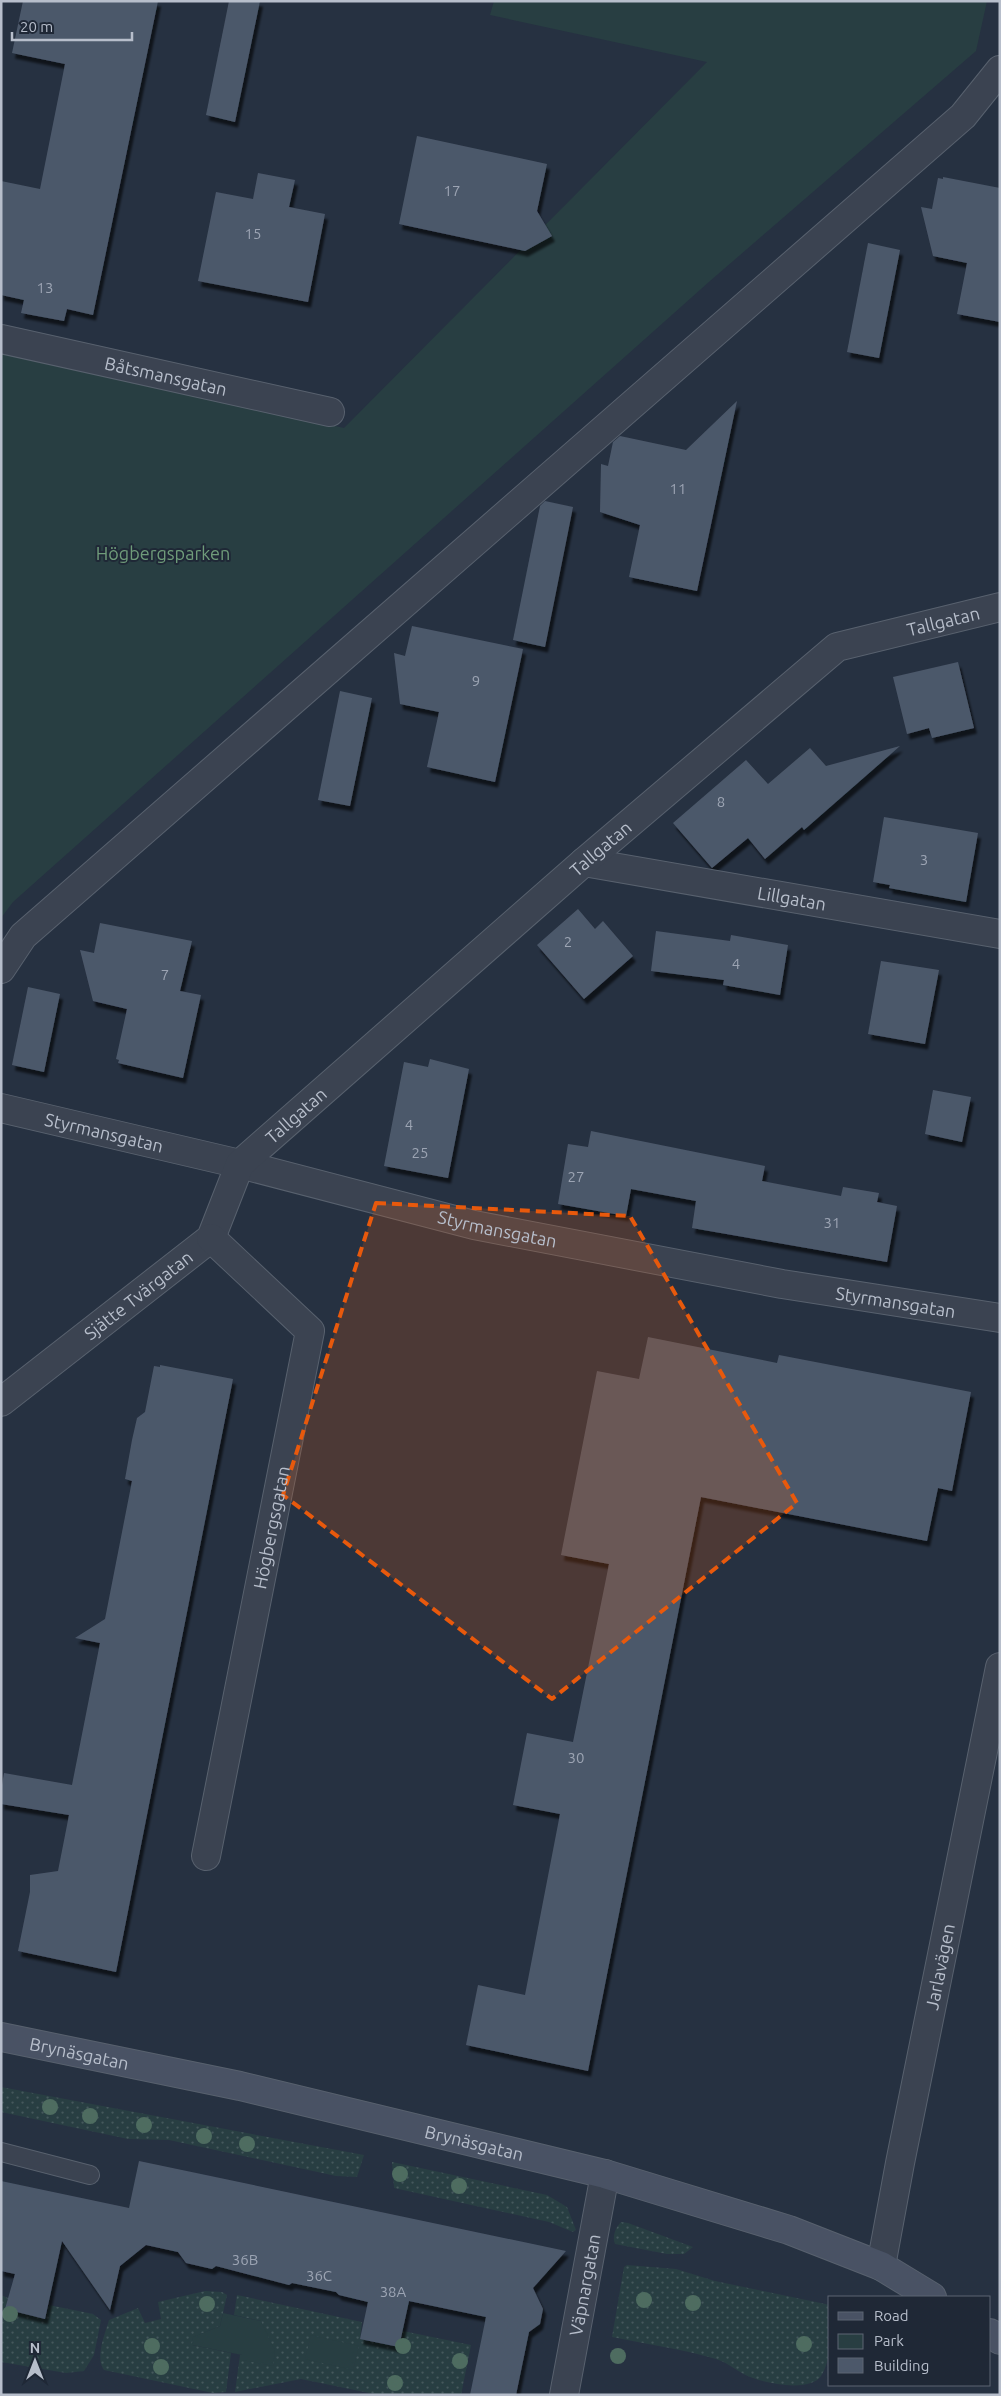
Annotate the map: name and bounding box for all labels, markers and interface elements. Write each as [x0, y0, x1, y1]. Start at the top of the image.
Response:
scale bar [12, 10, 132, 42]
text: 20 m [20, 18, 53, 35]
house number: 17 [444, 182, 460, 199]
house number: 15 [245, 225, 261, 242]
house number: 13 [37, 279, 53, 296]
street label: Båtsmansgatan [103, 352, 229, 399]
house number: 11 [670, 480, 686, 497]
park label: Högbergsparken [96, 543, 230, 563]
street label: Tallgatan [905, 602, 982, 640]
house number: 9 [472, 672, 480, 689]
house number: 8 [717, 793, 725, 810]
street label: Tallgatan [566, 817, 635, 880]
house number: 3 [920, 851, 928, 868]
street label: Lillgatan [756, 882, 828, 914]
house number: 2 [564, 933, 572, 950]
house number: 4 [732, 955, 740, 972]
house number: 7 [161, 966, 169, 983]
street label: Tallgatan [261, 1083, 330, 1147]
street label: Styrmansgatan [43, 1109, 165, 1156]
house number: 4 [405, 1116, 413, 1133]
house number: 25 [412, 1144, 428, 1161]
house number: 27 [568, 1168, 584, 1185]
street label: Styrmansgatan [436, 1206, 559, 1251]
house number: 31 [824, 1214, 840, 1231]
street label: Sjätte Tvärgatan [80, 1246, 196, 1343]
street label: Styrmansgatan [834, 1283, 957, 1321]
street label: Högbergsgatan [249, 1464, 293, 1591]
house number: 30 [568, 1749, 584, 1766]
street label: Jarlavägen [921, 1922, 958, 2012]
street label: Brynäsgatan [28, 2033, 131, 2073]
street label: Brynäsgatan [423, 2121, 526, 2164]
street label: Väpnargatan [565, 2232, 604, 2338]
house number: 36B [232, 2251, 258, 2268]
house number: 36C [306, 2267, 332, 2284]
house number: 38A [380, 2283, 407, 2300]
legend [828, 2296, 991, 2386]
text: Road [874, 2307, 909, 2324]
text: Park [874, 2332, 904, 2349]
north arrow [10, 2336, 60, 2386]
text: N [30, 2340, 40, 2356]
text: Building [874, 2357, 929, 2374]

